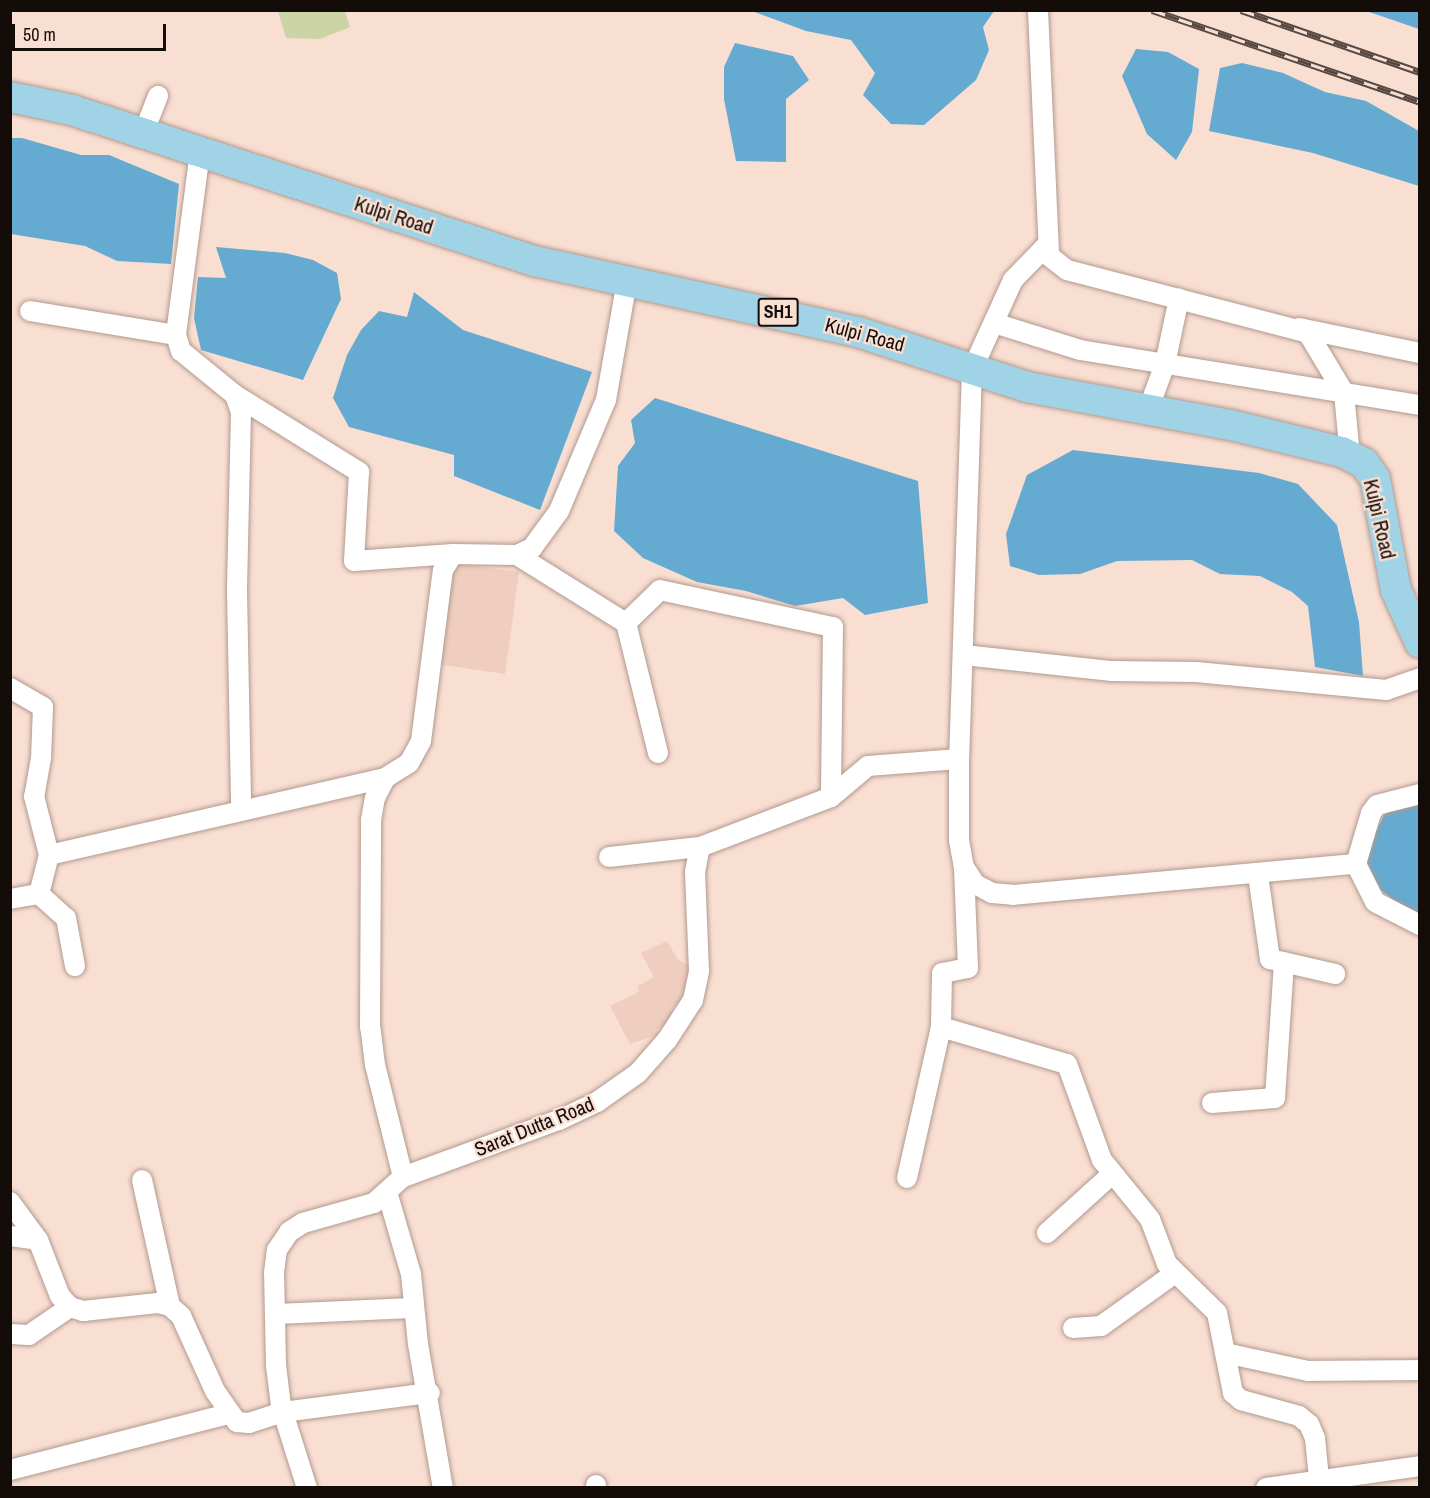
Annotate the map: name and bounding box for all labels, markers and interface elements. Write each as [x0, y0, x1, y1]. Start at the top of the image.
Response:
scale bar [15, 12, 170, 50]
text: 50 m [23, 22, 56, 47]
street label: Kulpi Road [352, 191, 436, 239]
road number: SH1 [757, 297, 799, 327]
street label: Kulpi Road [823, 312, 907, 356]
street label: Kulpi Road [1359, 477, 1401, 561]
street label: Sarat Dutta Road [471, 1091, 597, 1161]

